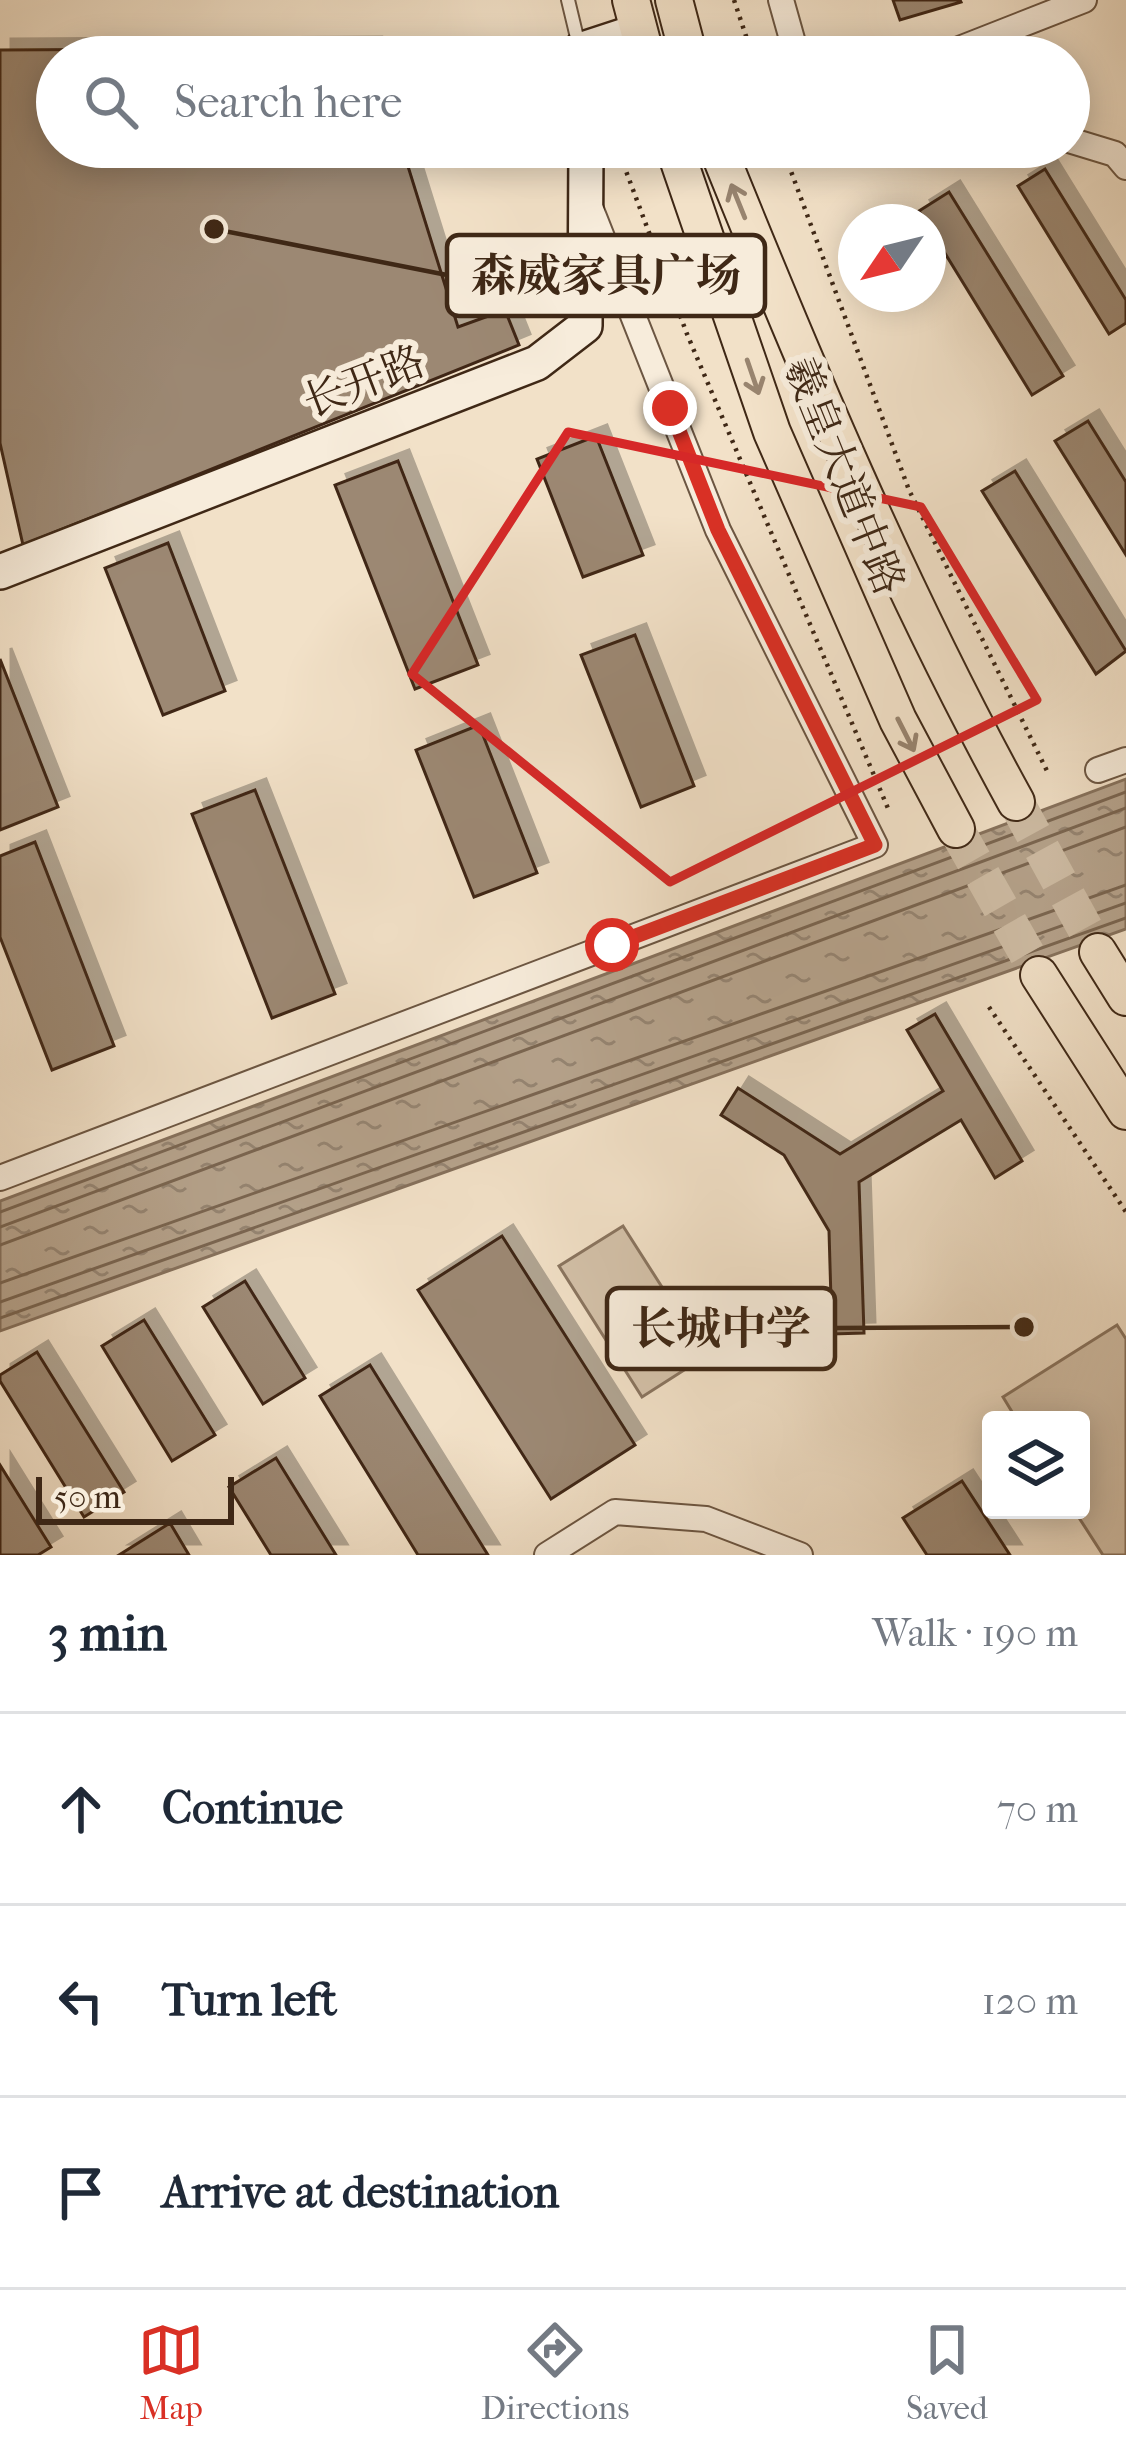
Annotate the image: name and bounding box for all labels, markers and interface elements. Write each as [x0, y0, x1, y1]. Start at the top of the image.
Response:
search box [36, 36, 1090, 168]
icon: search [78, 69, 144, 135]
text: Search here [174, 76, 402, 129]
one-way arrow [726, 183, 747, 220]
north arrow [838, 204, 946, 312]
callout: 森威家具广场 [447, 235, 765, 316]
text: 森威家具广场 [471, 250, 741, 303]
street label: 长开路 [296, 337, 432, 427]
street label: 羲皇大道中路 [774, 350, 914, 602]
one-way arrow [744, 358, 765, 395]
route end [643, 381, 697, 435]
one-way arrow [896, 717, 919, 752]
route start [585, 918, 639, 972]
callout: 长城中学 [607, 1288, 835, 1369]
text: 长城中学 [631, 1303, 811, 1356]
map controls [982, 1411, 1090, 1519]
button: layers [982, 1411, 1090, 1519]
scale bar [36, 1471, 234, 1524]
text: 50 m [54, 1478, 121, 1517]
text: 3 min [48, 1603, 167, 1663]
text: Walk · 190 m [872, 1610, 1078, 1656]
icon: ahead [48, 1776, 114, 1842]
text: Continue [162, 1782, 343, 1835]
text: 70 m [997, 1786, 1078, 1832]
icon: left [48, 1968, 114, 2034]
text: Turn left [162, 1974, 337, 2027]
text: 120 m [982, 1978, 1078, 2024]
icon: arrive [48, 2160, 114, 2226]
text: Arrive at destination [162, 2166, 559, 2219]
tab: Map [138, 2317, 204, 2428]
tab: Directions [481, 2317, 629, 2428]
tab: Saved [906, 2317, 988, 2428]

